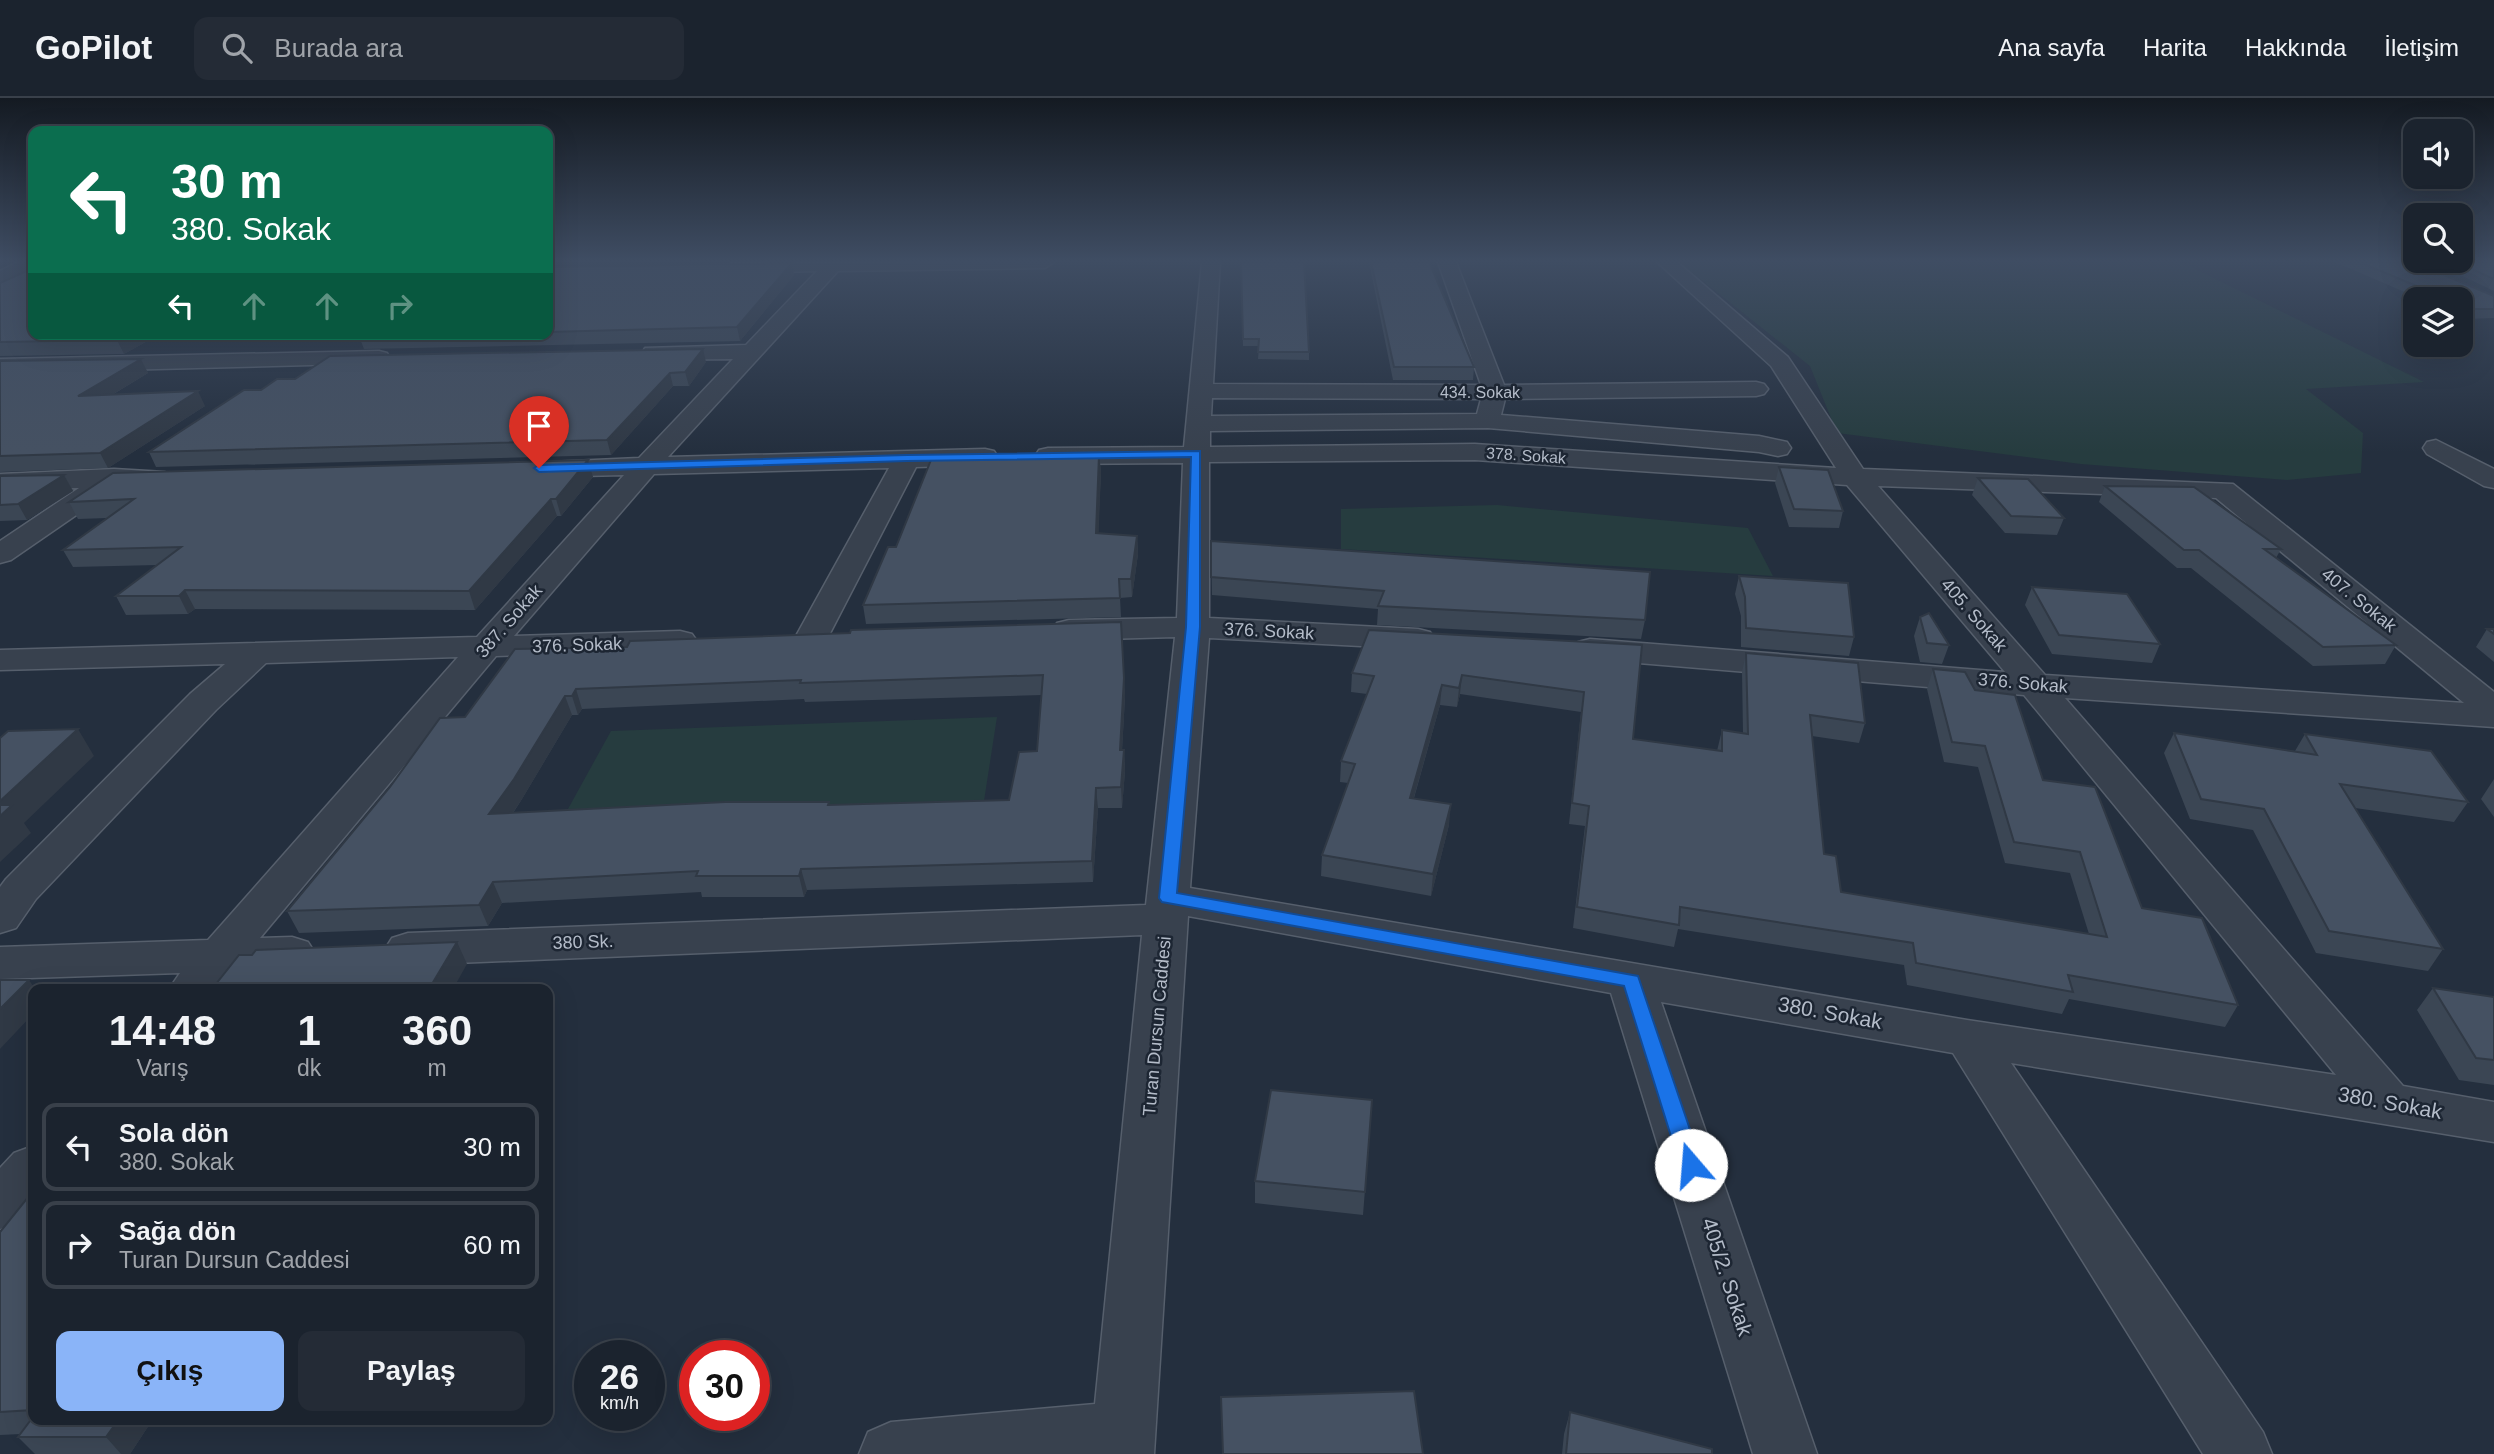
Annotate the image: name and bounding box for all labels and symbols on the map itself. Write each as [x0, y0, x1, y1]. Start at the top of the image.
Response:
street label: 434. Sokak [1440, 384, 1521, 401]
pin [509, 396, 569, 468]
street label: 378. Sokak [1485, 444, 1567, 467]
street label: 407. Sokak [2318, 564, 2401, 637]
street label: 405. Sokak [1937, 574, 2012, 656]
street label: 387. Sokak [472, 580, 547, 662]
street label: 376. Sokak [1224, 619, 1315, 643]
street label: 376. Sokak [532, 633, 623, 657]
street label: 376. Sokak [1977, 669, 2070, 697]
street label: 380 Sk. [552, 931, 614, 953]
street label: Turan Dursun Caddesi [1139, 935, 1175, 1117]
street label: 380. Sokak [1776, 992, 1884, 1033]
street label: 380. Sokak [2336, 1082, 2444, 1123]
position arrow [1654, 1128, 1728, 1202]
street label: 405/2. Sokak [1698, 1215, 1758, 1339]
speed limit sign: 30 [679, 1340, 770, 1431]

